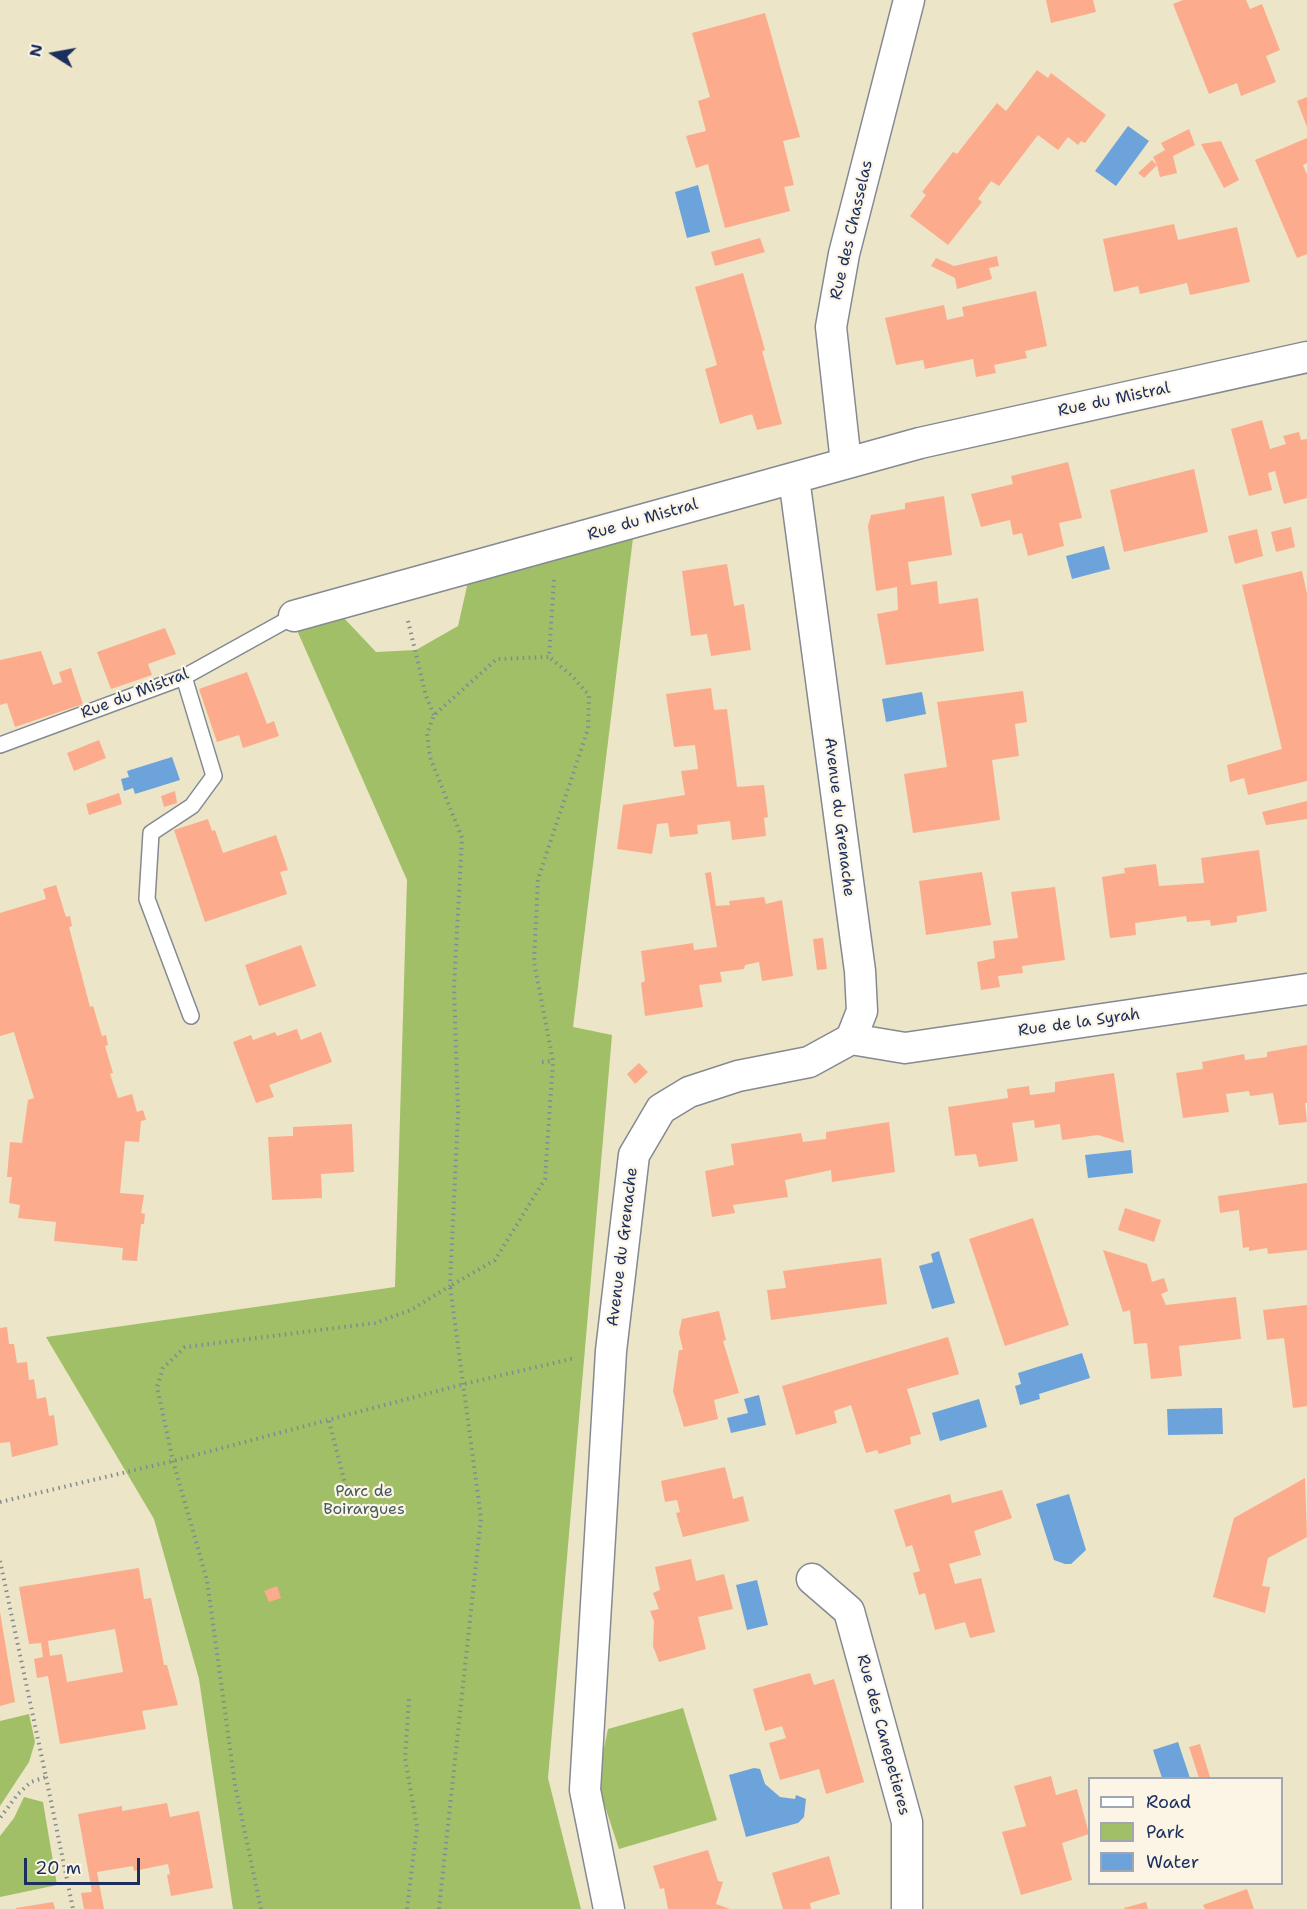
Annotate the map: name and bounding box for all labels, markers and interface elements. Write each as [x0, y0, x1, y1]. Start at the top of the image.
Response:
north arrow [24, 24, 84, 84]
text: N [24, 42, 47, 59]
street label: Rue des Chasselas [827, 158, 877, 302]
street label: Rue du Mistral [1056, 379, 1172, 421]
street label: Rue du Mistral [586, 495, 700, 545]
street label: Rue du Mistral [78, 665, 192, 723]
street label: Avenue du Grenache [820, 736, 858, 898]
street label: Rue de la Syrah [1017, 1005, 1141, 1041]
street label: Avenue du Grenache [604, 1166, 642, 1328]
park label: Parc de Boirargues [323, 1482, 405, 1520]
street label: Rue des Canepetieres [852, 1652, 914, 1818]
legend [1088, 1777, 1283, 1885]
text: Road [1146, 1790, 1191, 1814]
text: Park [1146, 1820, 1185, 1844]
scale bar [27, 1846, 142, 1884]
text: Water [1146, 1850, 1199, 1874]
text: 20 m [35, 1856, 81, 1880]

